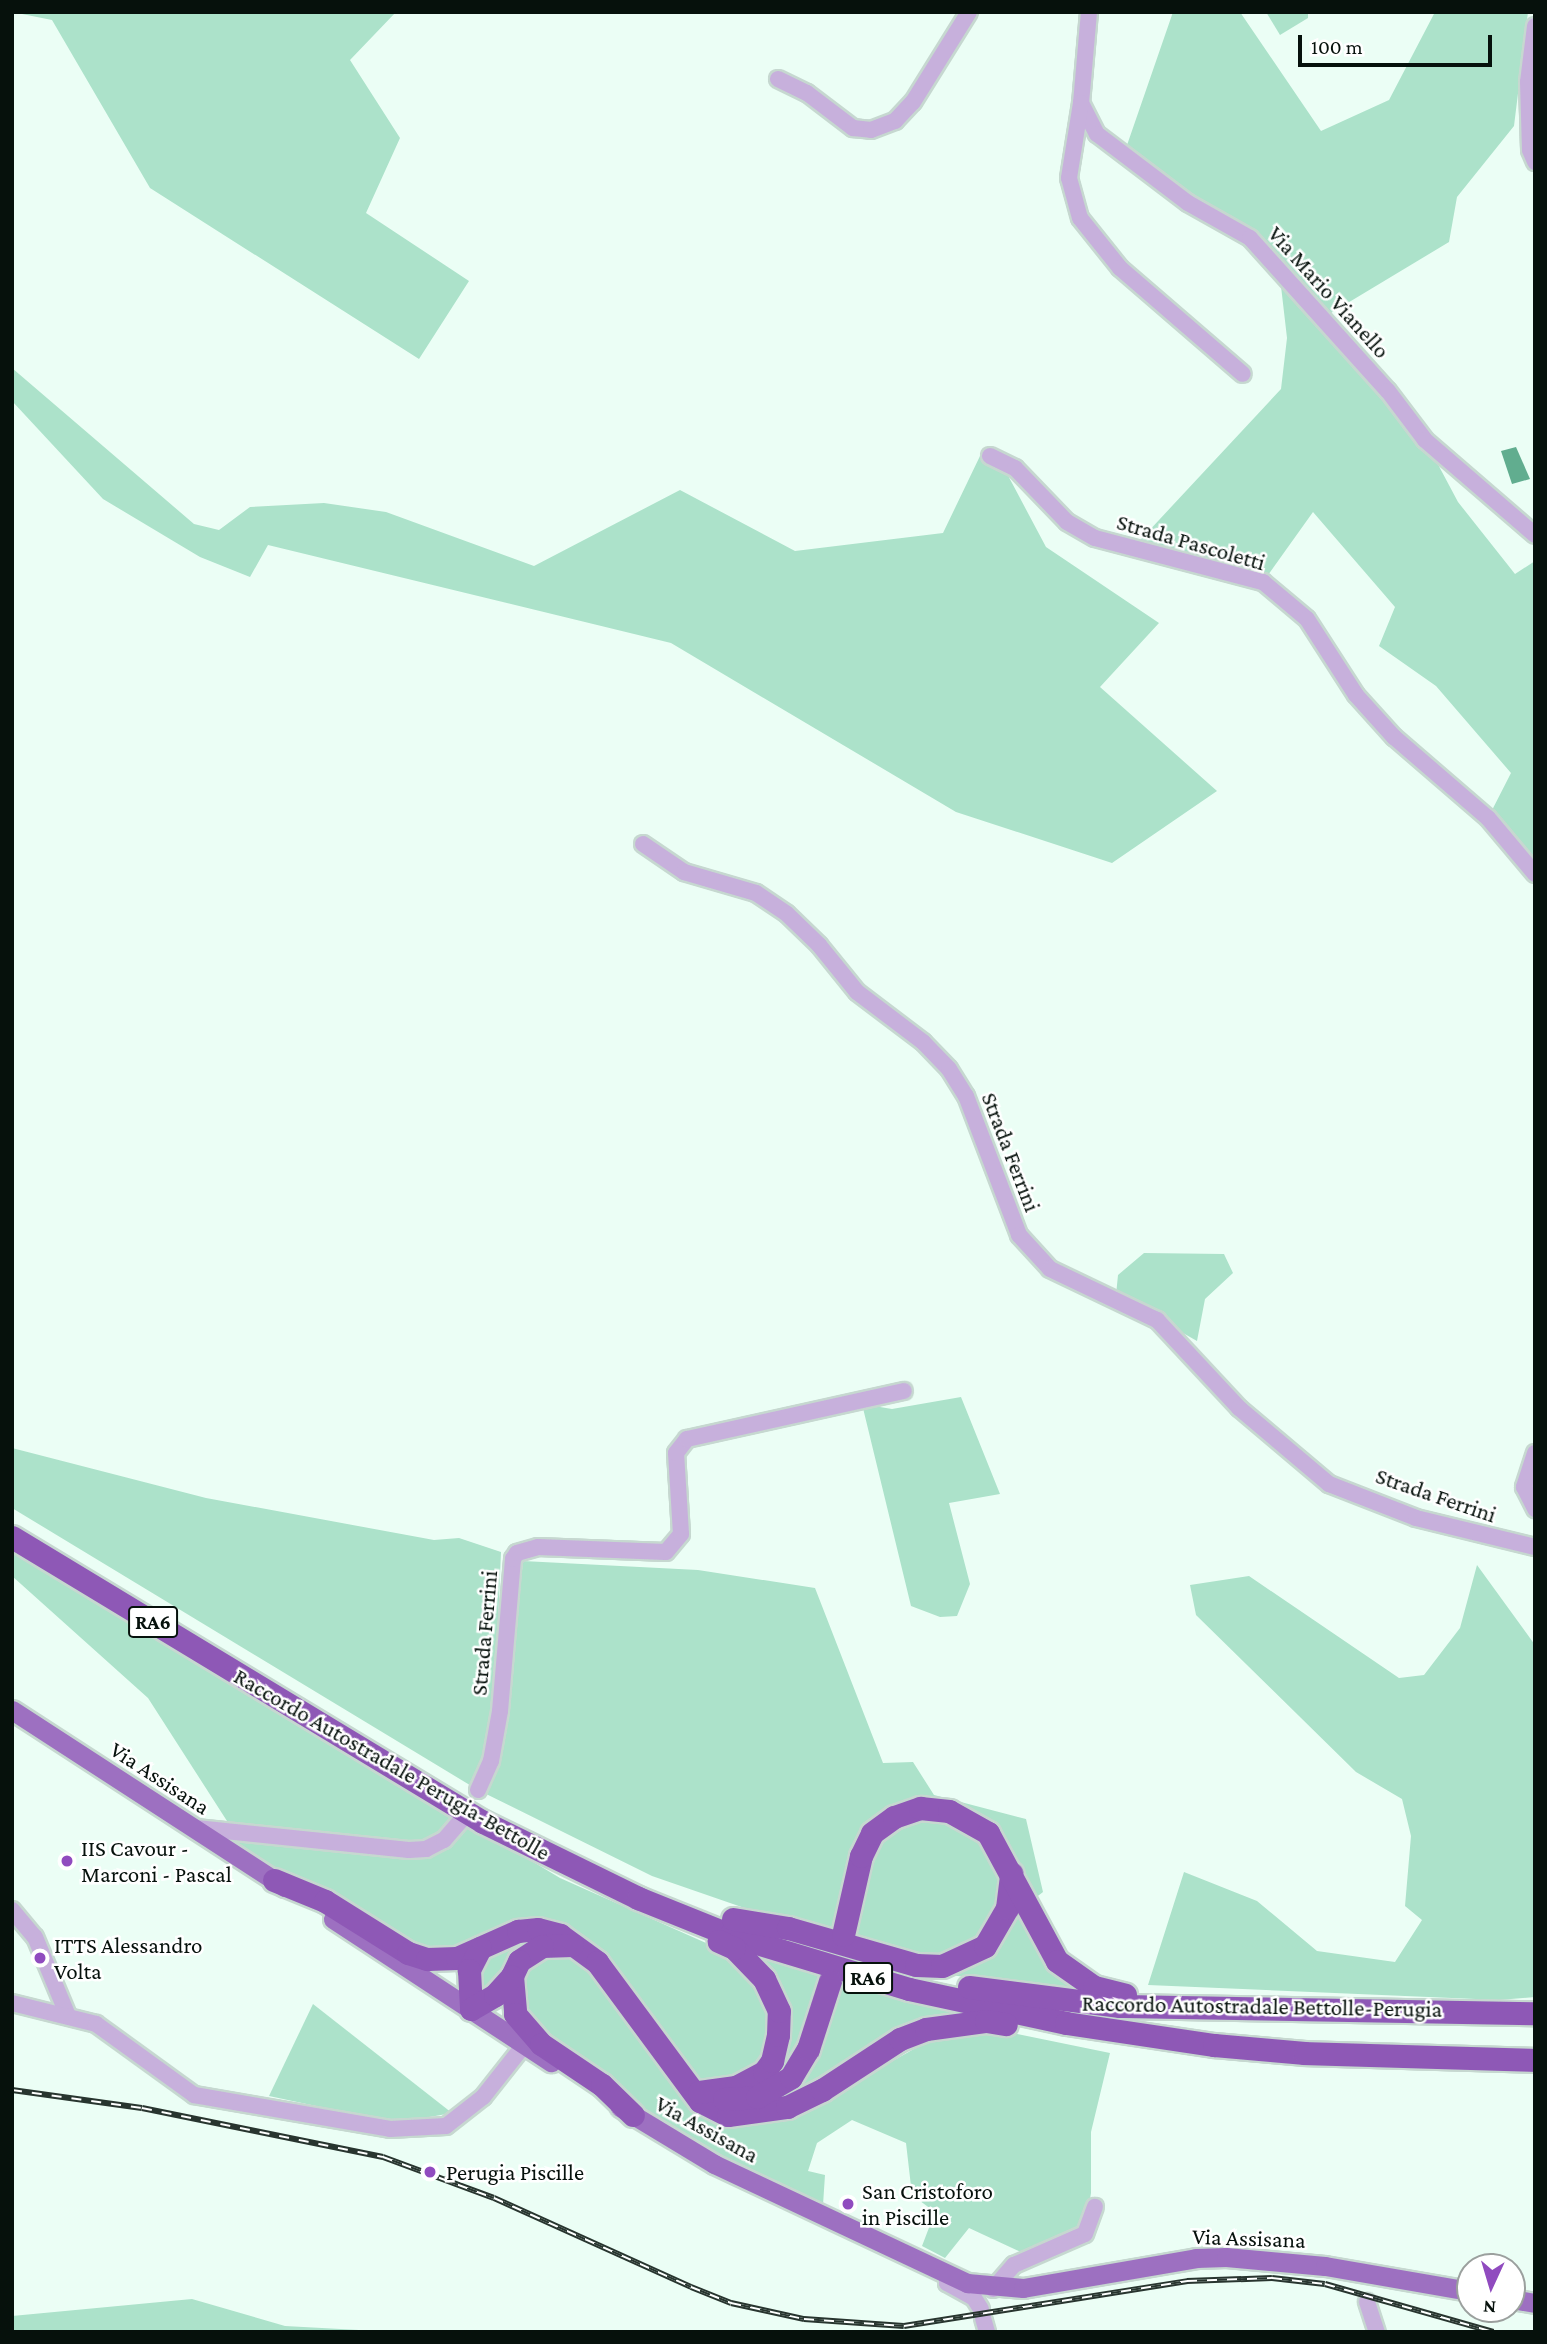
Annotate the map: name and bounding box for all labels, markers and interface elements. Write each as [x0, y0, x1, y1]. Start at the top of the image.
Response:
scale bar [1302, 21, 1496, 65]
text: 100 m [1311, 35, 1363, 59]
street label: Via Mario Vianello [1262, 220, 1396, 364]
street label: Strada Pascoletti [1114, 508, 1268, 576]
street label: Strada Ferrini [976, 1088, 1046, 1216]
street label: Strada Ferrini [1372, 1462, 1500, 1528]
street label: Strada Ferrini [465, 1569, 503, 1697]
road number: RA6 [127, 1604, 179, 1640]
street label: Raccordo Autostradale Perugia-Bettolle [229, 1662, 555, 1866]
street label: Via Assisana [105, 1736, 215, 1820]
place label: IIS Cavour - Marconi - Pascal [81, 1834, 232, 1888]
marker: IIS Cavour - Marconi - Pascal [59, 1853, 75, 1869]
place label: ITTS Alessandro Volta [54, 1931, 203, 1985]
marker: ITTS Alessandro Volta [32, 1950, 48, 1966]
road number: RA6 [842, 1960, 894, 1996]
street label: Raccordo Autostradale Bettolle-Perugia [1082, 1989, 1442, 2023]
street label: Via Assisana [651, 2089, 763, 2169]
place label: Perugia Piscille [446, 2158, 584, 2186]
marker: Perugia Piscille [420, 2162, 440, 2182]
place label: San Cristoforo in Piscille [862, 2177, 993, 2231]
marker: San Cristoforo in Piscille [840, 2196, 856, 2212]
street label: Via Assisana [1192, 2222, 1306, 2254]
north arrow [1456, 2253, 1526, 2323]
text: N [1482, 2297, 1497, 2318]

